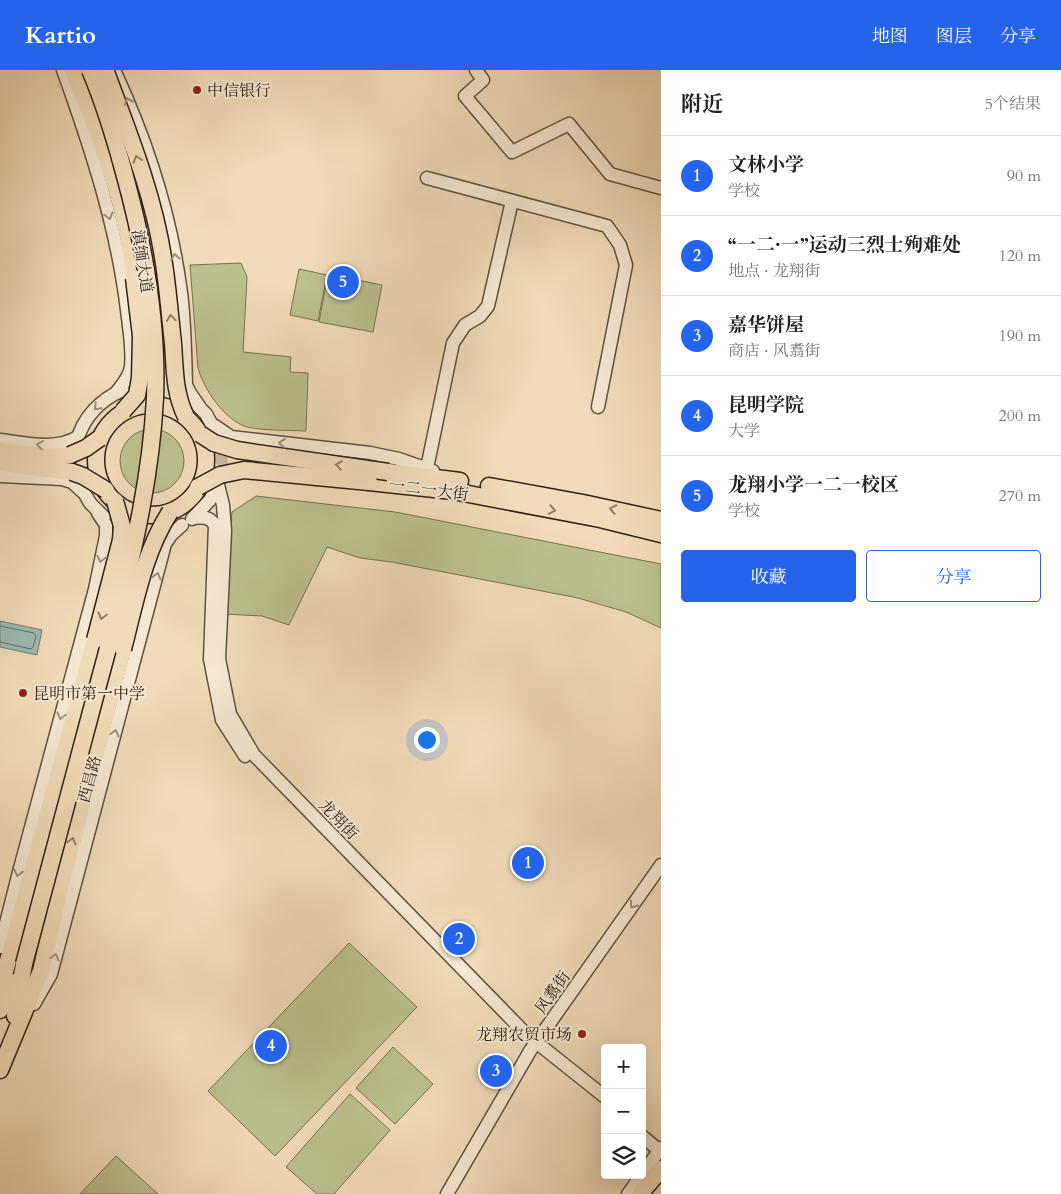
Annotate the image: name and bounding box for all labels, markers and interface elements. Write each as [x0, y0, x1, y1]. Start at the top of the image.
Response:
text: Kartio [25, 19, 96, 52]
text: 地图 [872, 24, 908, 49]
text: 图层 [936, 24, 972, 49]
text: 分享 [1000, 24, 1036, 49]
place label: 中信银行 [207, 80, 271, 102]
marker: 中信银行 [191, 84, 203, 96]
text: 附近 [681, 90, 723, 119]
text: 5个结果 [985, 93, 1041, 115]
one-way arrow [124, 97, 135, 106]
text: 文林小学 [728, 152, 804, 178]
one-way arrow [132, 156, 142, 164]
text: 1 [693, 165, 701, 187]
text: 90 m [1007, 165, 1041, 187]
text: 学校 [728, 180, 760, 202]
one-way arrow [104, 212, 114, 220]
street label: 滇缅大道 [126, 228, 158, 294]
text: “一二·一”运动三烈士殉难处 [728, 232, 961, 258]
text: 2 [693, 245, 701, 267]
text: 120 m [999, 245, 1041, 267]
one-way arrow [170, 252, 180, 261]
text: 地点 · 龙翔街 [728, 260, 821, 282]
pin: 5 [327, 263, 359, 301]
text: 嘉华饼屋 [728, 312, 804, 338]
one-way arrow [165, 314, 176, 322]
text: 3 [693, 325, 701, 347]
text: 190 m [999, 325, 1041, 347]
text: 商店 · 风翥街 [728, 340, 821, 362]
text: 昆明学院 [728, 392, 804, 418]
one-way arrow [94, 401, 103, 410]
text: 4 [693, 405, 701, 427]
text: 200 m [999, 405, 1041, 427]
text: 大学 [728, 420, 760, 442]
one-way arrow [277, 438, 285, 449]
one-way arrow [36, 440, 44, 451]
one-way arrow [335, 460, 343, 471]
text: 龙翔小学一二一校区 [728, 472, 899, 498]
street label: 一二一大街 [388, 474, 470, 506]
text: 5 [693, 485, 701, 507]
text: 270 m [999, 485, 1041, 507]
text: 学校 [728, 500, 760, 522]
one-way arrow [548, 504, 557, 514]
one-way arrow [609, 504, 618, 515]
button: 收藏 [681, 550, 856, 602]
button: 分享 [866, 550, 1041, 602]
one-way arrow [97, 554, 107, 563]
one-way arrow [151, 571, 162, 580]
one-way arrow [97, 611, 107, 619]
place label: 昆明市第一中学 [33, 683, 145, 705]
marker: 昆明市第一中学 [17, 687, 29, 699]
one-way arrow [56, 712, 67, 720]
your location [414, 727, 440, 753]
one-way arrow [109, 728, 120, 737]
street label: 西昌路 [73, 753, 107, 805]
street label: 龙翔街 [314, 795, 363, 845]
one-way arrow [67, 838, 77, 846]
pin: 1 [512, 844, 544, 882]
one-way arrow [14, 868, 24, 876]
one-way arrow [630, 899, 639, 909]
pin: 2 [443, 920, 475, 958]
one-way arrow [49, 953, 60, 962]
street label: 风翥街 [530, 967, 576, 1019]
place label: 龙翔农贸市场 [476, 1024, 572, 1046]
pin: 4 [255, 1027, 287, 1065]
marker: 龙翔农贸市场 [576, 1028, 588, 1040]
map controls [601, 1044, 646, 1179]
button: + [601, 1044, 646, 1089]
pin: 3 [480, 1052, 512, 1090]
button: − [601, 1089, 646, 1134]
button: layers [601, 1134, 646, 1179]

